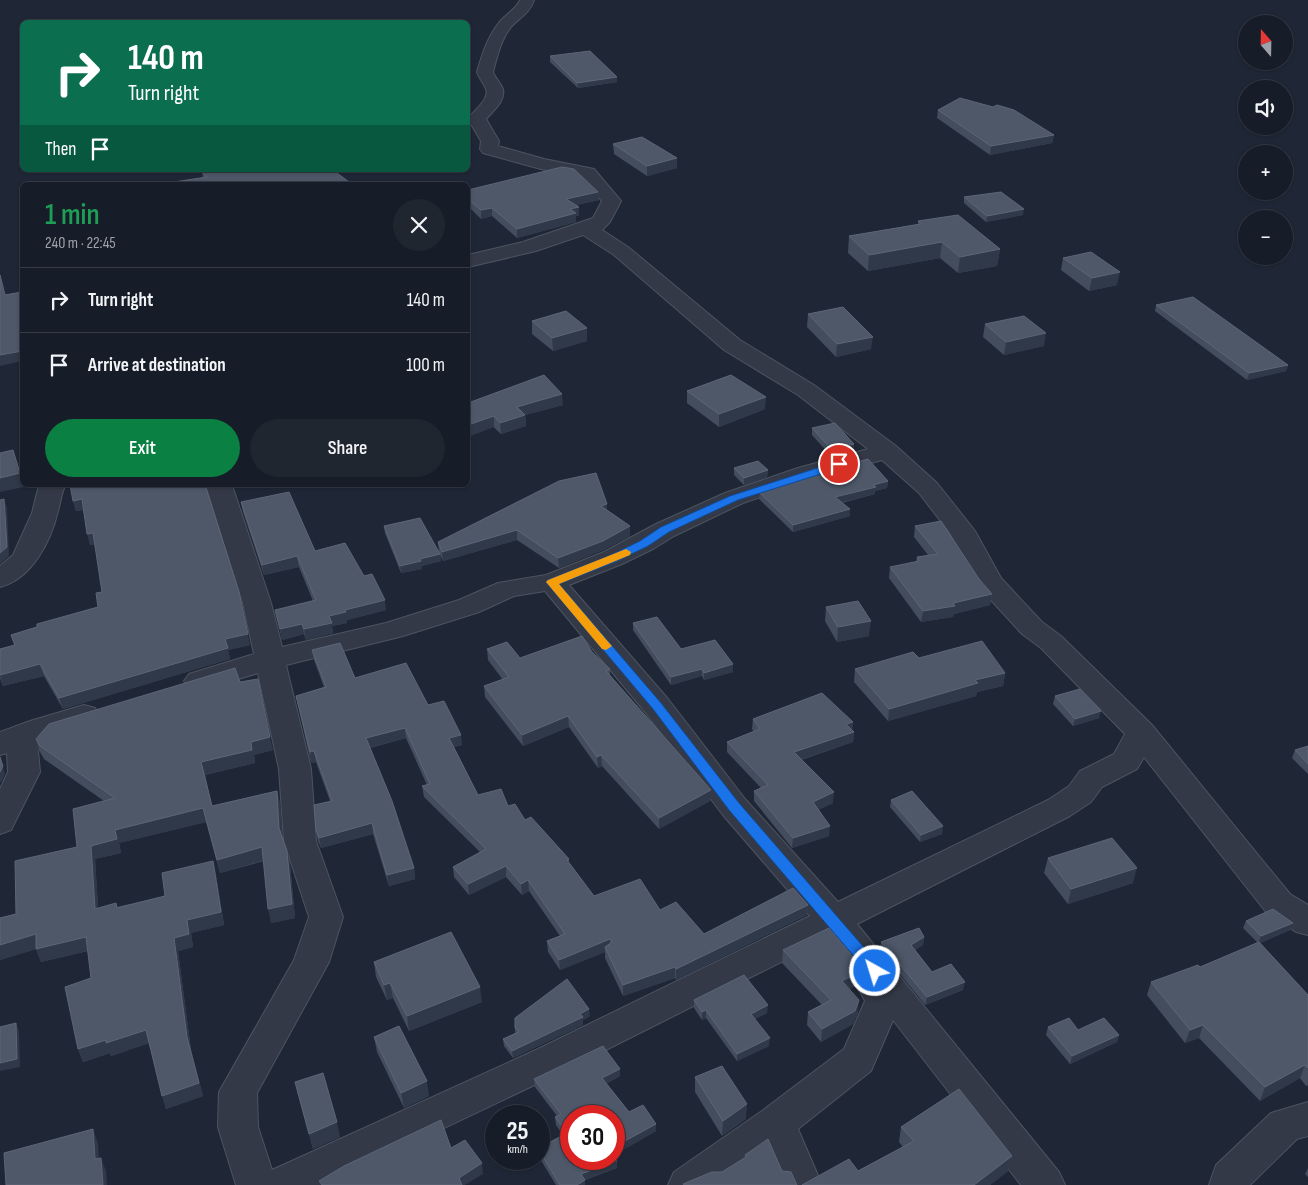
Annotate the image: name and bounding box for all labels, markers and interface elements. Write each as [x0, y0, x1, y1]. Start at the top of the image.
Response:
north arrow [1238, 15, 1292, 70]
map controls [1238, 15, 1293, 265]
text: 140 m [128, 37, 204, 80]
icon: right [45, 40, 110, 105]
text: Turn right [128, 80, 199, 107]
button: sound [1238, 80, 1293, 135]
icon: arrive [86, 135, 114, 163]
text: Then [45, 138, 76, 161]
button: + [1238, 145, 1293, 200]
text: 1 min [45, 197, 100, 233]
button: close [393, 199, 445, 251]
button: − [1238, 210, 1293, 265]
text: 240 m · 22:45 [45, 234, 116, 253]
icon: right [45, 286, 73, 314]
text: Turn right [88, 289, 153, 312]
text: 140 m [407, 289, 445, 312]
icon: arrive [45, 351, 73, 379]
text: Arrive at destination [88, 354, 226, 377]
text: 100 m [406, 354, 445, 377]
button: Exit [45, 419, 240, 477]
button: Share [250, 419, 445, 477]
pin [818, 443, 860, 485]
icon: arrive [825, 450, 853, 478]
position arrow [848, 944, 900, 996]
speed limit sign: 30 [560, 1105, 625, 1170]
text: 25 [507, 1116, 528, 1147]
text: km/h [507, 1142, 528, 1157]

